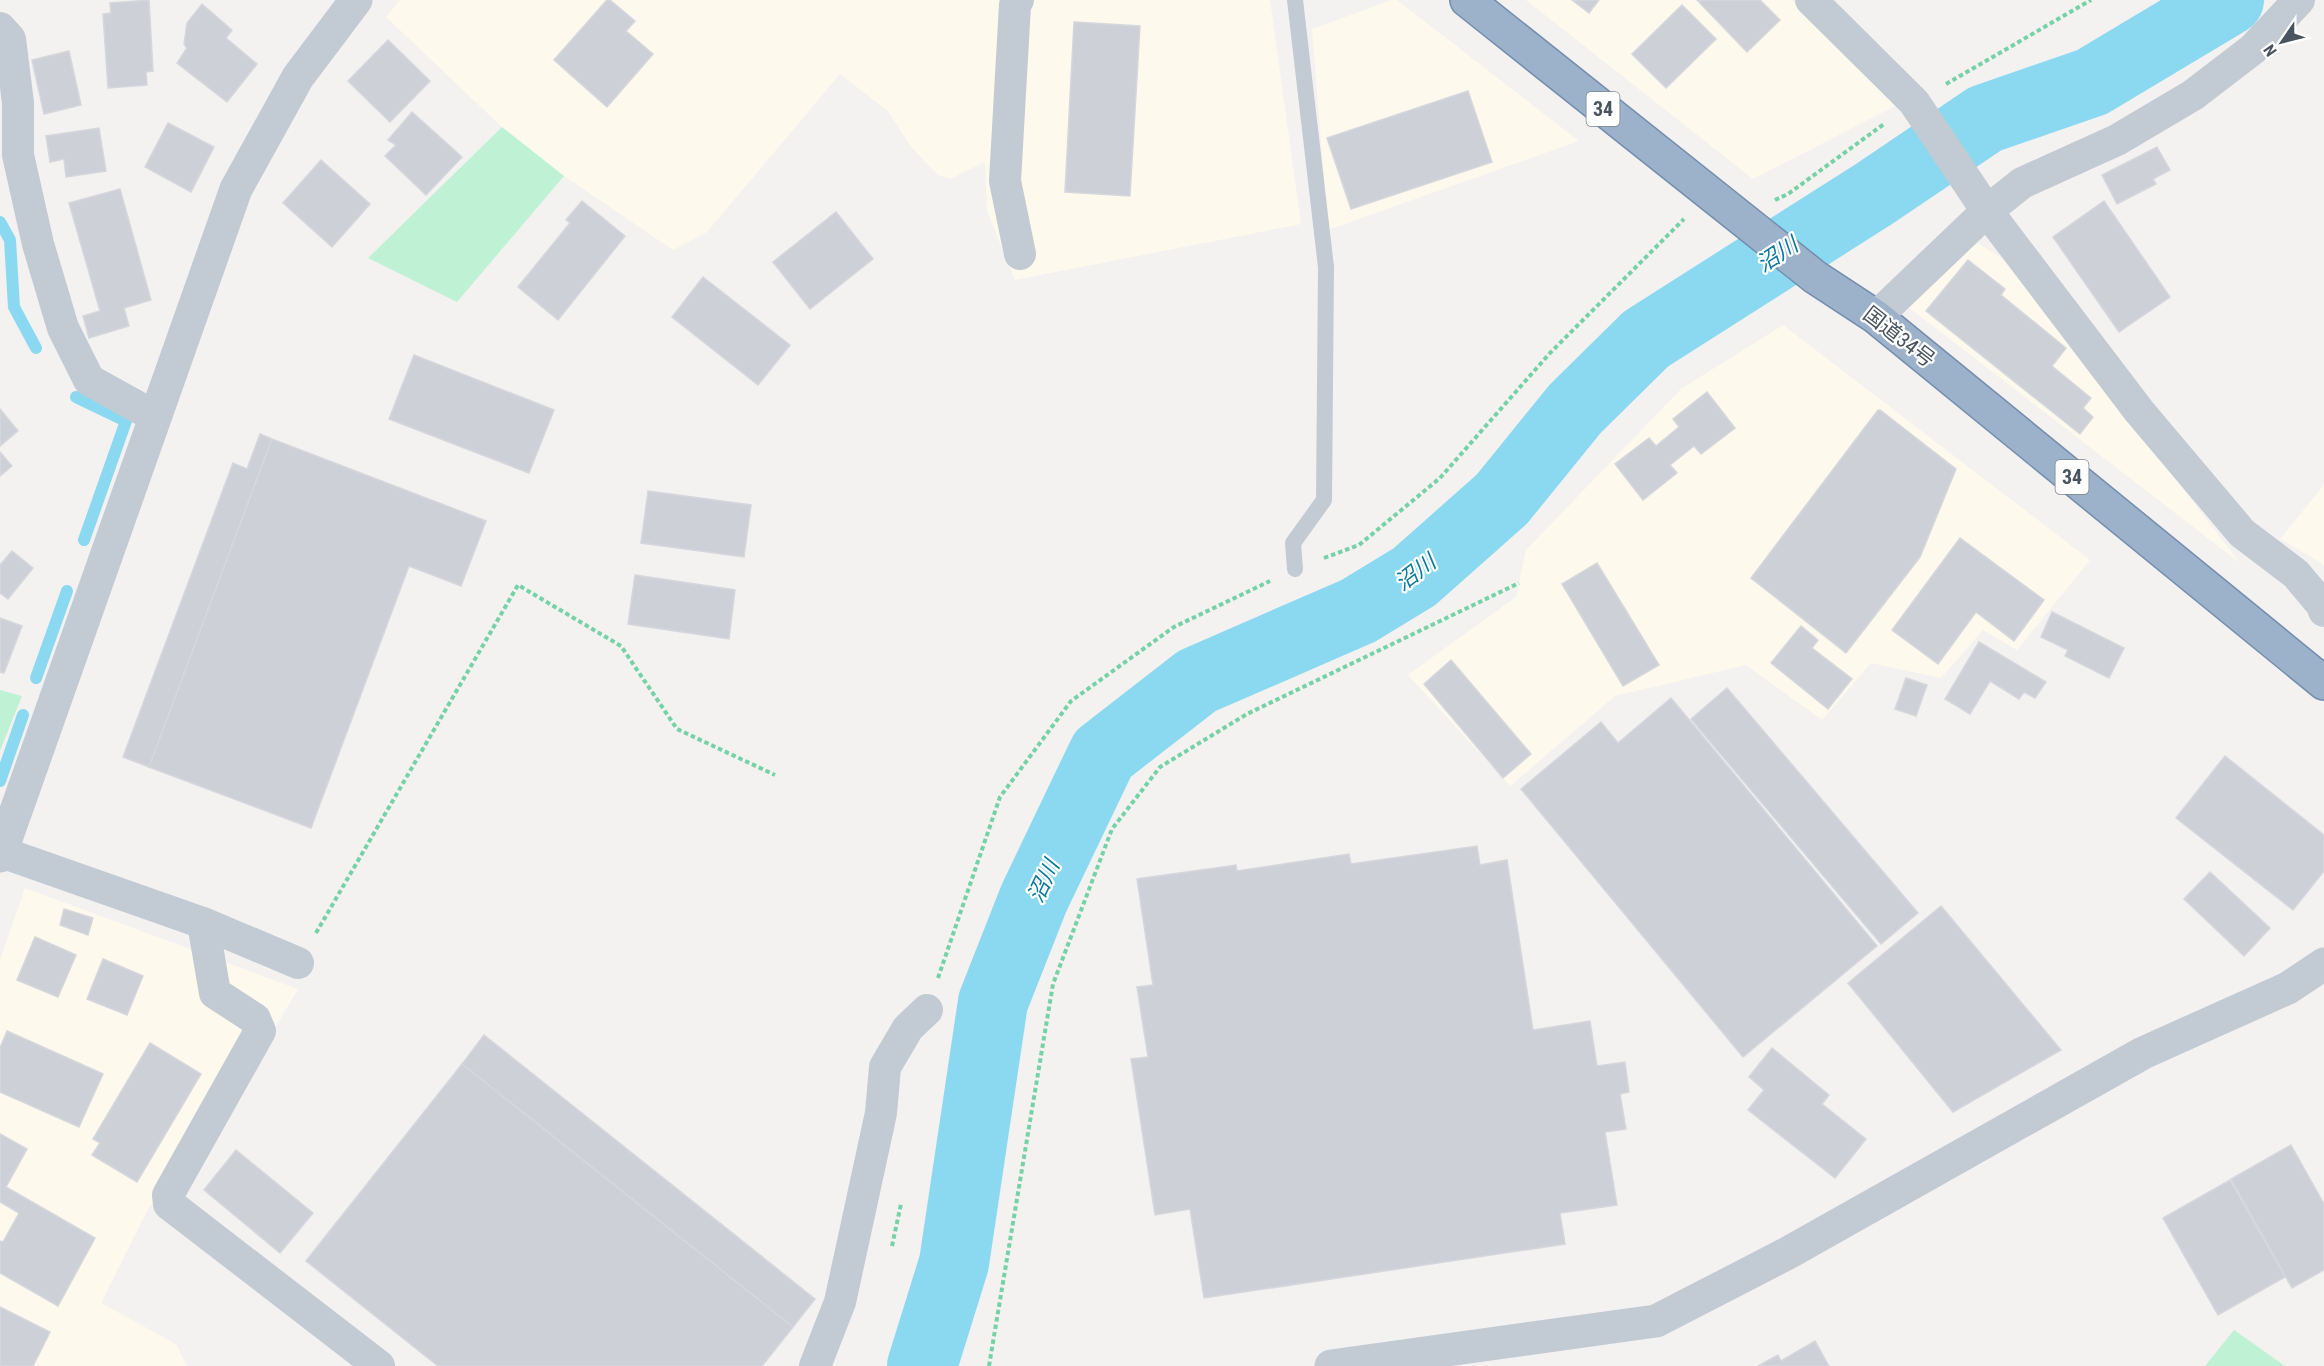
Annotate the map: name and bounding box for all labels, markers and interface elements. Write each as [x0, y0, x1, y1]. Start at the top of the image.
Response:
north arrow [2252, 12, 2312, 72]
text: N [2260, 41, 2281, 60]
road number: 34 [1586, 92, 1620, 126]
water label: 沼川 [1752, 231, 1804, 277]
street label: 国道34号 [1859, 302, 1939, 372]
road number: 34 [2056, 460, 2088, 494]
water label: 沼川 [1390, 548, 1442, 596]
water label: 沼川 [1023, 854, 1065, 906]

